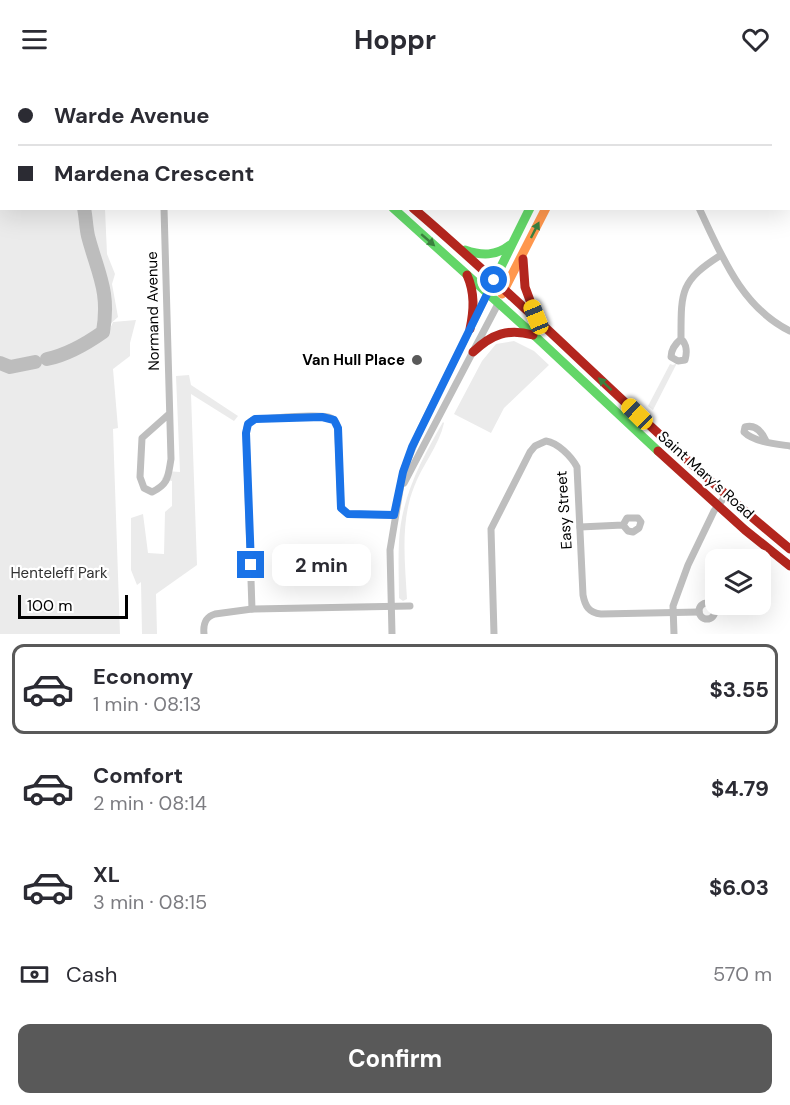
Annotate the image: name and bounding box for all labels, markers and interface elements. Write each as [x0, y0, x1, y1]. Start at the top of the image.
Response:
text: Hoppr [354, 22, 436, 57]
icon: menu [18, 23, 51, 56]
icon: heart [739, 23, 772, 56]
text: Warde Avenue [54, 101, 210, 130]
text: Mardena Crescent [54, 159, 254, 188]
one-way arrow [530, 222, 540, 239]
one-way arrow [420, 233, 436, 246]
street label: Normand Avenue [142, 251, 164, 371]
route start [480, 266, 507, 293]
car [521, 297, 551, 337]
place label: Van Hull Place [302, 350, 405, 370]
marker: Van Hull Place [410, 353, 424, 367]
one-way arrow [598, 377, 613, 391]
car [618, 395, 656, 433]
street label: Saint Mary’s Road [654, 427, 758, 523]
street label: Easy Street [551, 470, 577, 550]
callout: 2 min [272, 544, 371, 586]
map controls [705, 549, 771, 615]
button: layers [705, 549, 771, 615]
route end [237, 551, 264, 578]
text: 2 min [295, 552, 348, 578]
park label: Henteleff Park [10, 563, 108, 583]
scale bar [18, 592, 128, 620]
text: 100 m [27, 595, 72, 616]
icon: car [21, 662, 75, 716]
text: Economy [93, 662, 193, 691]
text: $3.55 [710, 675, 769, 704]
text: 1 min · 08:13 [93, 691, 201, 717]
icon: car [21, 761, 75, 815]
text: Comfort [93, 761, 183, 790]
text: $4.79 [711, 774, 769, 803]
text: 2 min · 08:14 [93, 790, 207, 816]
icon: car [21, 860, 75, 914]
text: XL [93, 860, 120, 889]
text: $6.03 [709, 873, 769, 902]
text: 3 min · 08:15 [93, 889, 207, 915]
icon: cash [18, 958, 51, 991]
text: Cash [66, 960, 117, 989]
text: 570 m [713, 961, 772, 987]
button: Confirm [18, 1024, 772, 1093]

